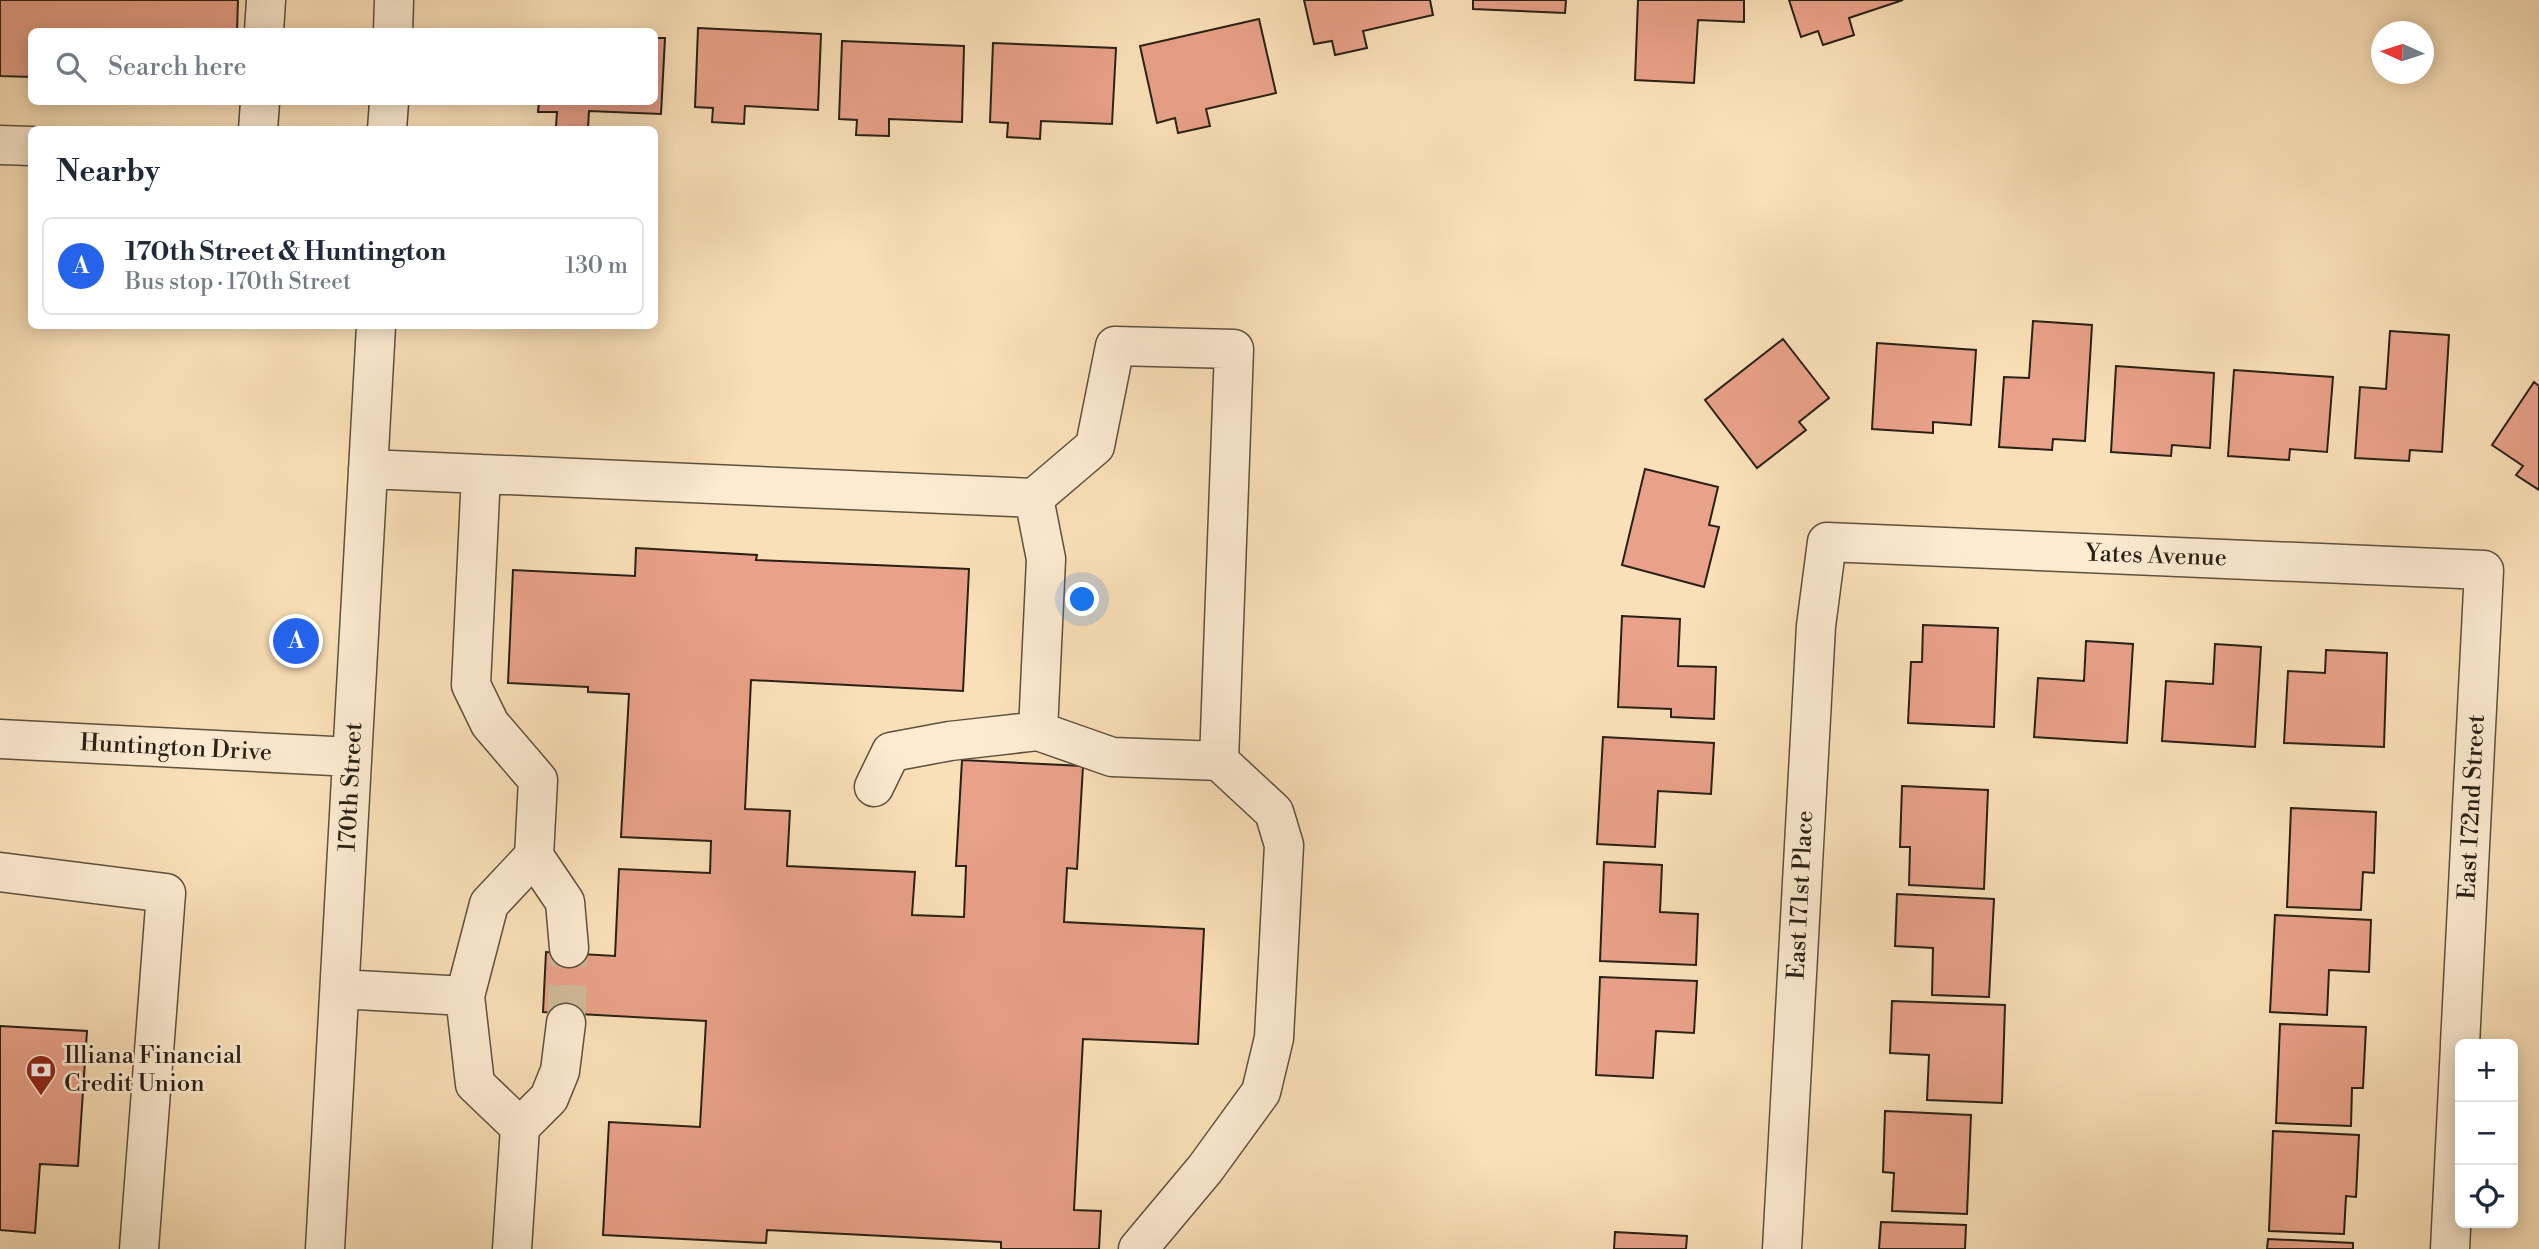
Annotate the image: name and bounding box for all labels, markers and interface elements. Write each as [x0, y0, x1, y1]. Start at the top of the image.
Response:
north arrow [2371, 21, 2434, 84]
search box [28, 28, 658, 105]
icon: search [52, 48, 90, 86]
text: Search here [108, 51, 247, 83]
text: Nearby [56, 153, 160, 191]
text: 170th Street & Huntington [125, 236, 446, 268]
text: A [73, 252, 89, 280]
text: 130 m [565, 252, 628, 280]
text: Bus stop · 170th Street [125, 268, 351, 296]
street label: Yates Avenue [2083, 538, 2227, 573]
your location [1065, 582, 1099, 616]
pin: A [273, 615, 319, 667]
street label: East 172nd Street [2452, 713, 2492, 900]
street label: 170th Street [333, 721, 369, 853]
street label: Huntington Drive [79, 728, 273, 768]
street label: East 171st Place [1782, 810, 1820, 980]
map controls [2455, 1039, 2518, 1228]
button: + [2455, 1039, 2518, 1102]
place label: Illiana Financial Credit Union [64, 1041, 242, 1099]
bank icon: Illiana Financial Credit Union [24, 1053, 58, 1097]
button: − [2455, 1102, 2518, 1165]
button: locate [2455, 1165, 2518, 1228]

